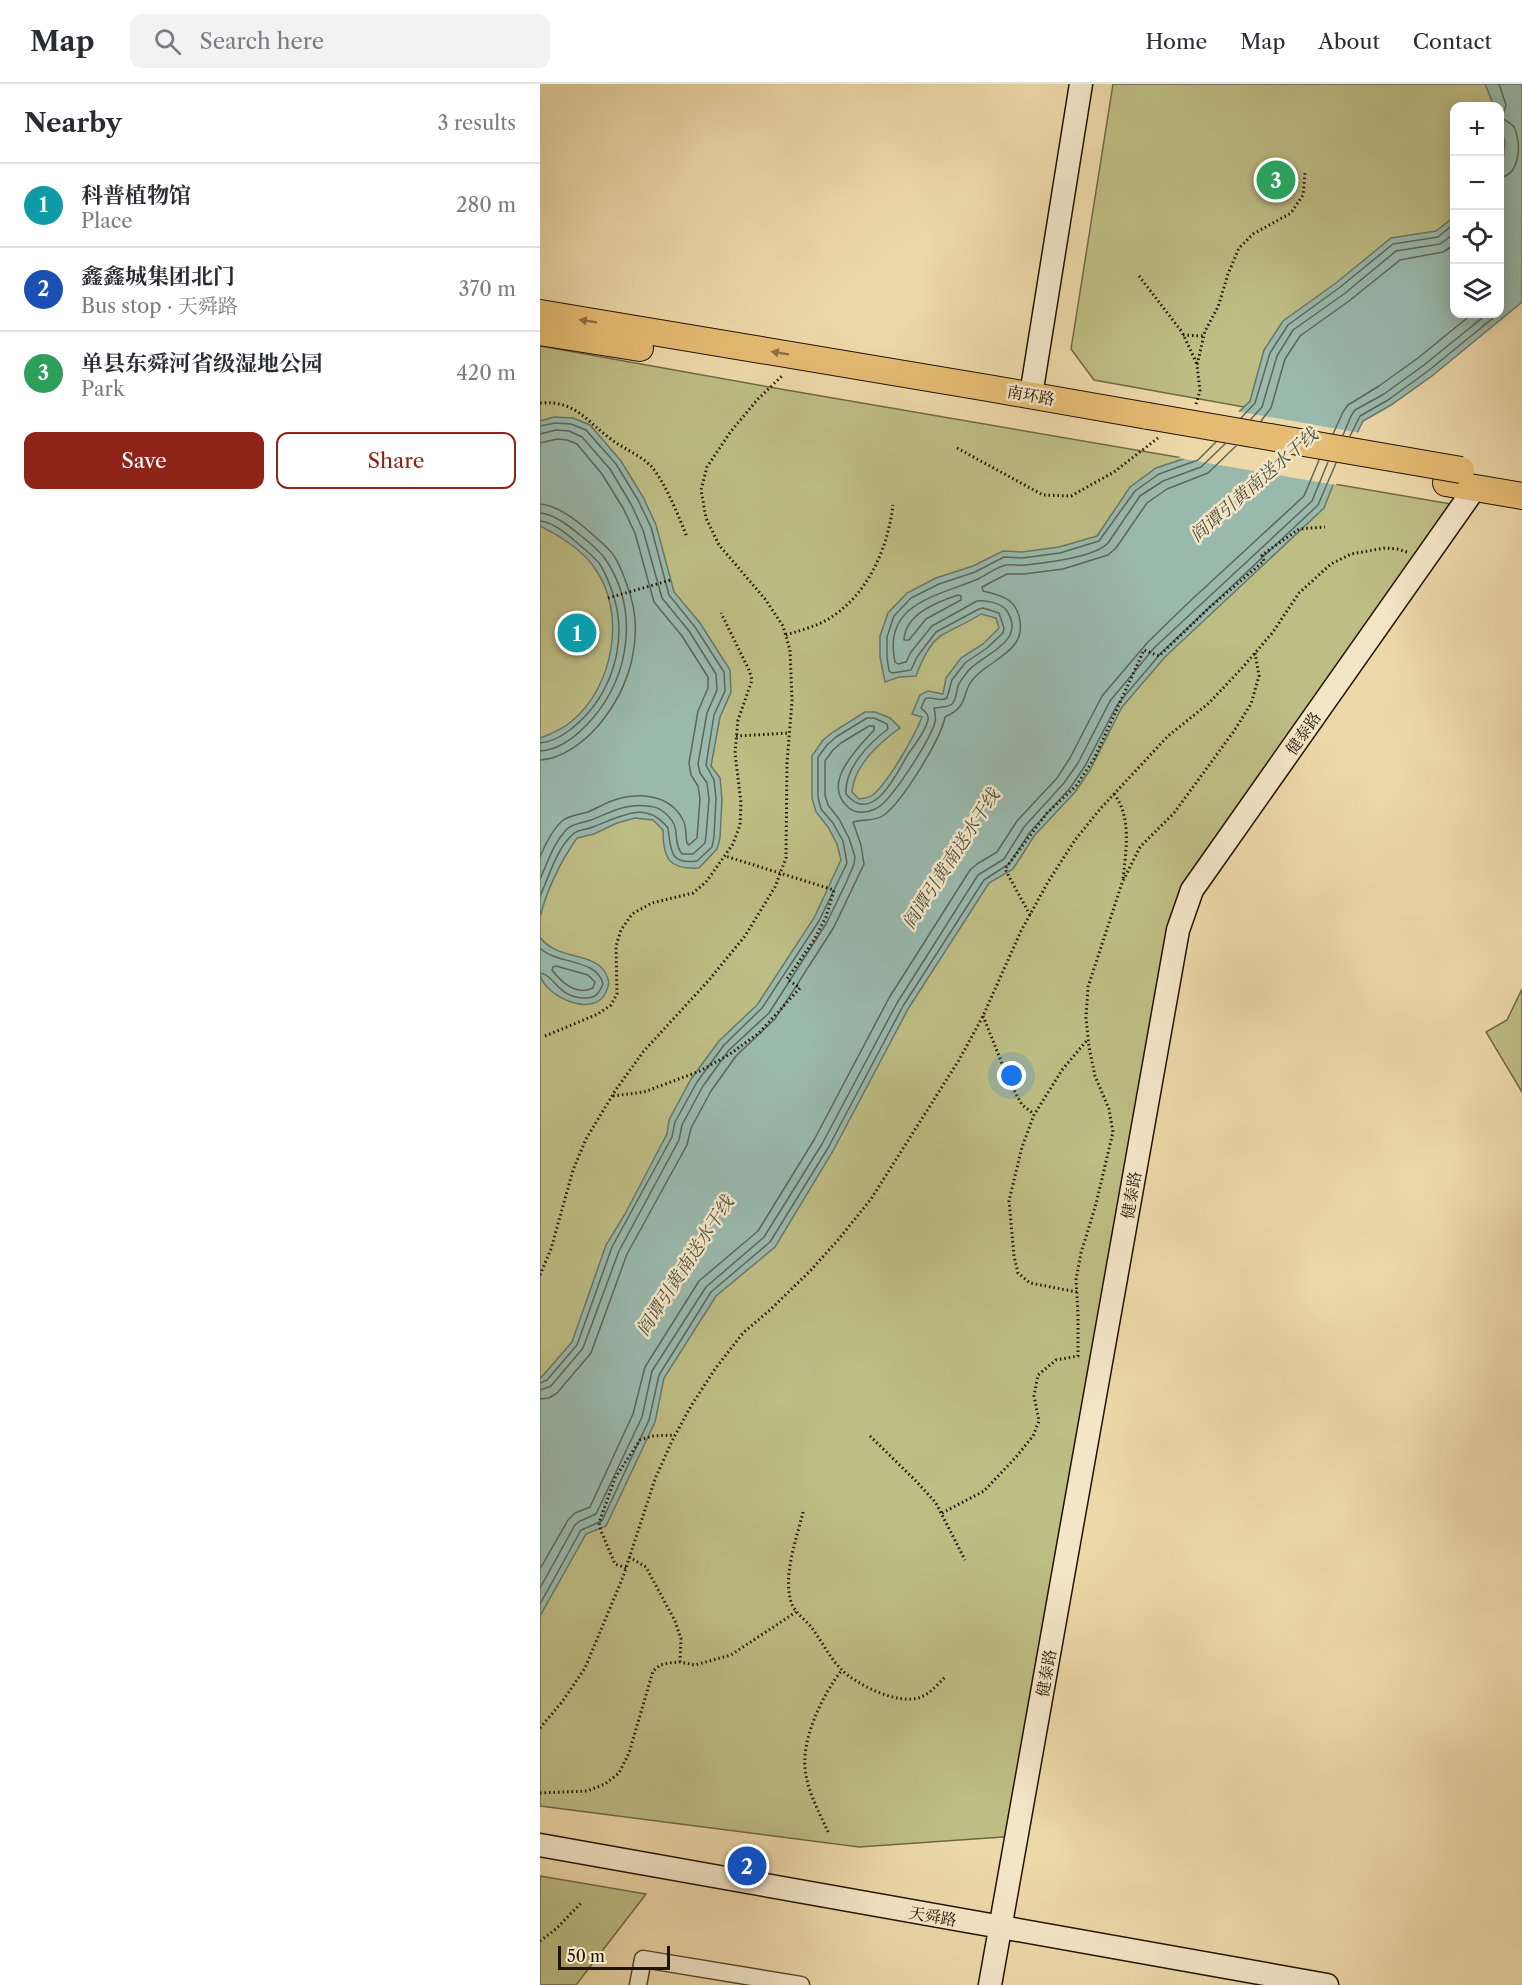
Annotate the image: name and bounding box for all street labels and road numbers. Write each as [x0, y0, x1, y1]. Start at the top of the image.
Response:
street label: 南环路 [1006, 381, 1056, 409]
street label: 健泰路 [1281, 708, 1325, 758]
street label: 健泰路 [1117, 1170, 1145, 1220]
street label: 健泰路 [1032, 1648, 1060, 1698]
street label: 天舜路 [908, 1902, 958, 1930]

